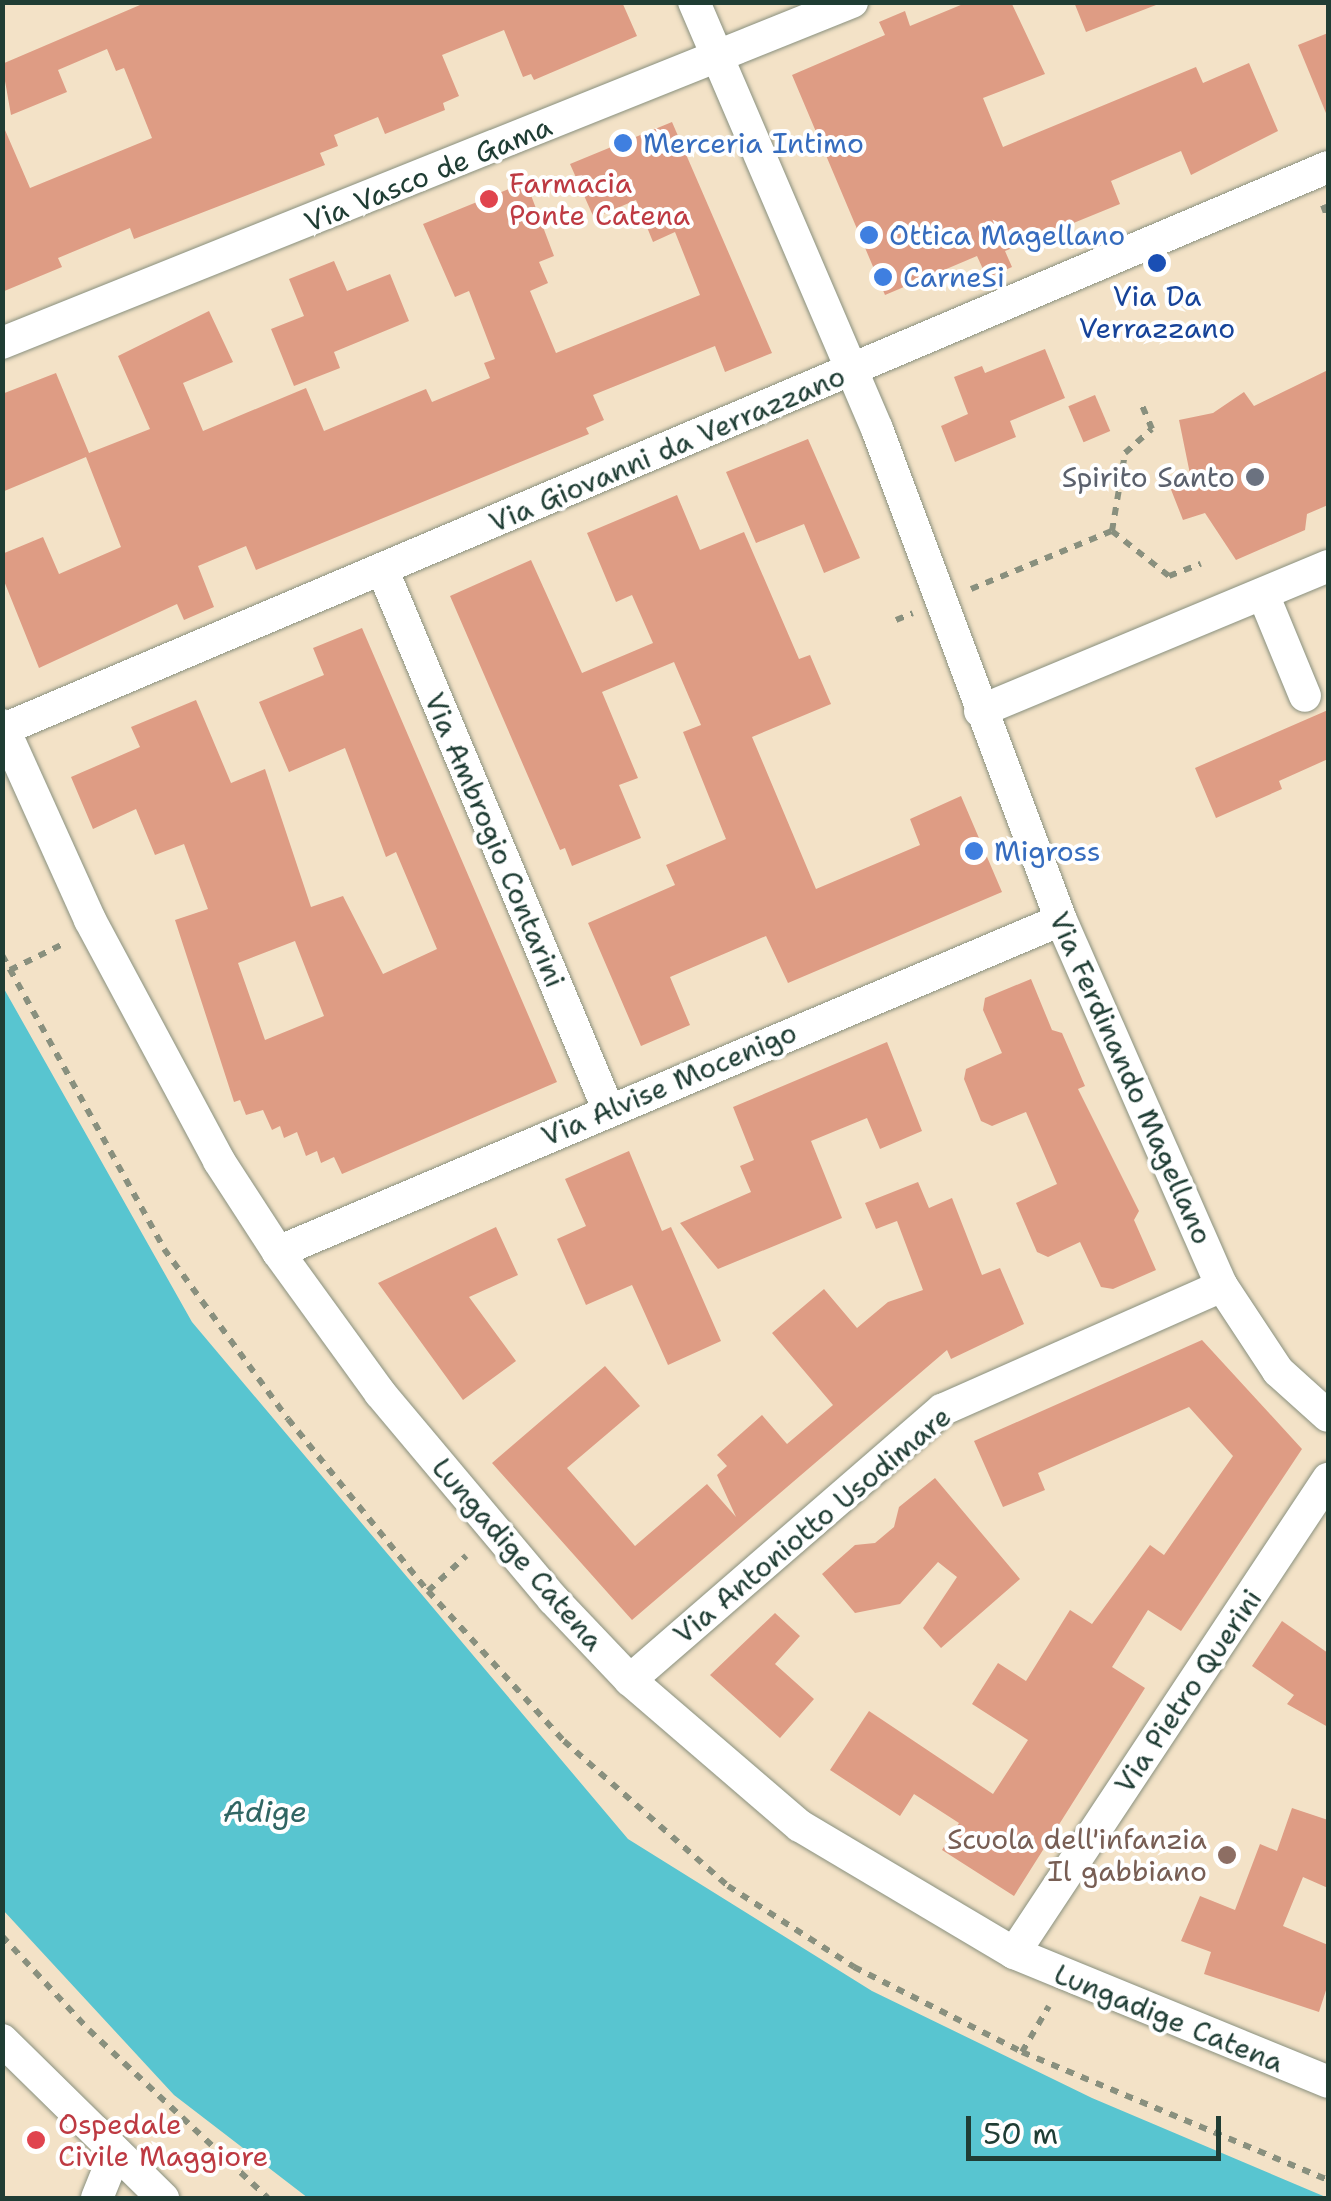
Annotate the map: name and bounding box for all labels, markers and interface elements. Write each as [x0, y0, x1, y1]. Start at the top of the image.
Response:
street label: Via Vasco de Gama [300, 109, 556, 239]
place label: Merceria Intimo [643, 126, 864, 160]
marker: Merceria Intimo [612, 132, 634, 154]
place label: Farmacia Ponte Catena [509, 166, 690, 232]
marker: Farmacia Ponte Catena [478, 188, 500, 210]
place label: Ottica Magellano [889, 218, 1125, 252]
marker: Ottica Magellano [858, 224, 880, 246]
marker: Via Da Verrazzano [1146, 252, 1168, 274]
place label: CarneSi [903, 260, 1005, 294]
marker: CarneSi [872, 266, 894, 288]
place label: Via Da Verrazzano [1079, 279, 1235, 345]
street label: Via Giovanni da Verrazzano [484, 359, 850, 539]
place label: Spirito Santo [1062, 460, 1235, 494]
marker: Spirito Santo [1244, 466, 1266, 488]
street label: Via Ambrogio Contarini [418, 688, 572, 992]
place label: Migross [994, 834, 1101, 868]
marker: Migross [963, 840, 985, 862]
street label: Via Ferdinando Magellano [1042, 907, 1220, 1249]
street label: Via Alvise Mocenigo [536, 1015, 802, 1153]
street label: Via Antoniotto Usodimare [667, 1399, 957, 1651]
street label: Lungadige Catena [425, 1451, 611, 1657]
street label: Via Pietro Querini [1107, 1583, 1269, 1799]
water label: Adige [223, 1794, 307, 1830]
place label: Scuola dell'infanzia Il gabbiano [947, 1822, 1207, 1888]
marker: Scuola dell'infanzia Il gabbiano [1216, 1844, 1238, 1866]
street label: Lungadige Catena [1049, 1957, 1289, 2079]
scale bar [971, 2096, 1226, 2158]
place label: Ospedale Civile Maggiore [58, 2107, 268, 2173]
text: 50 m [983, 2113, 1058, 2154]
marker: Ospedale Civile Maggiore [23, 2127, 49, 2153]

